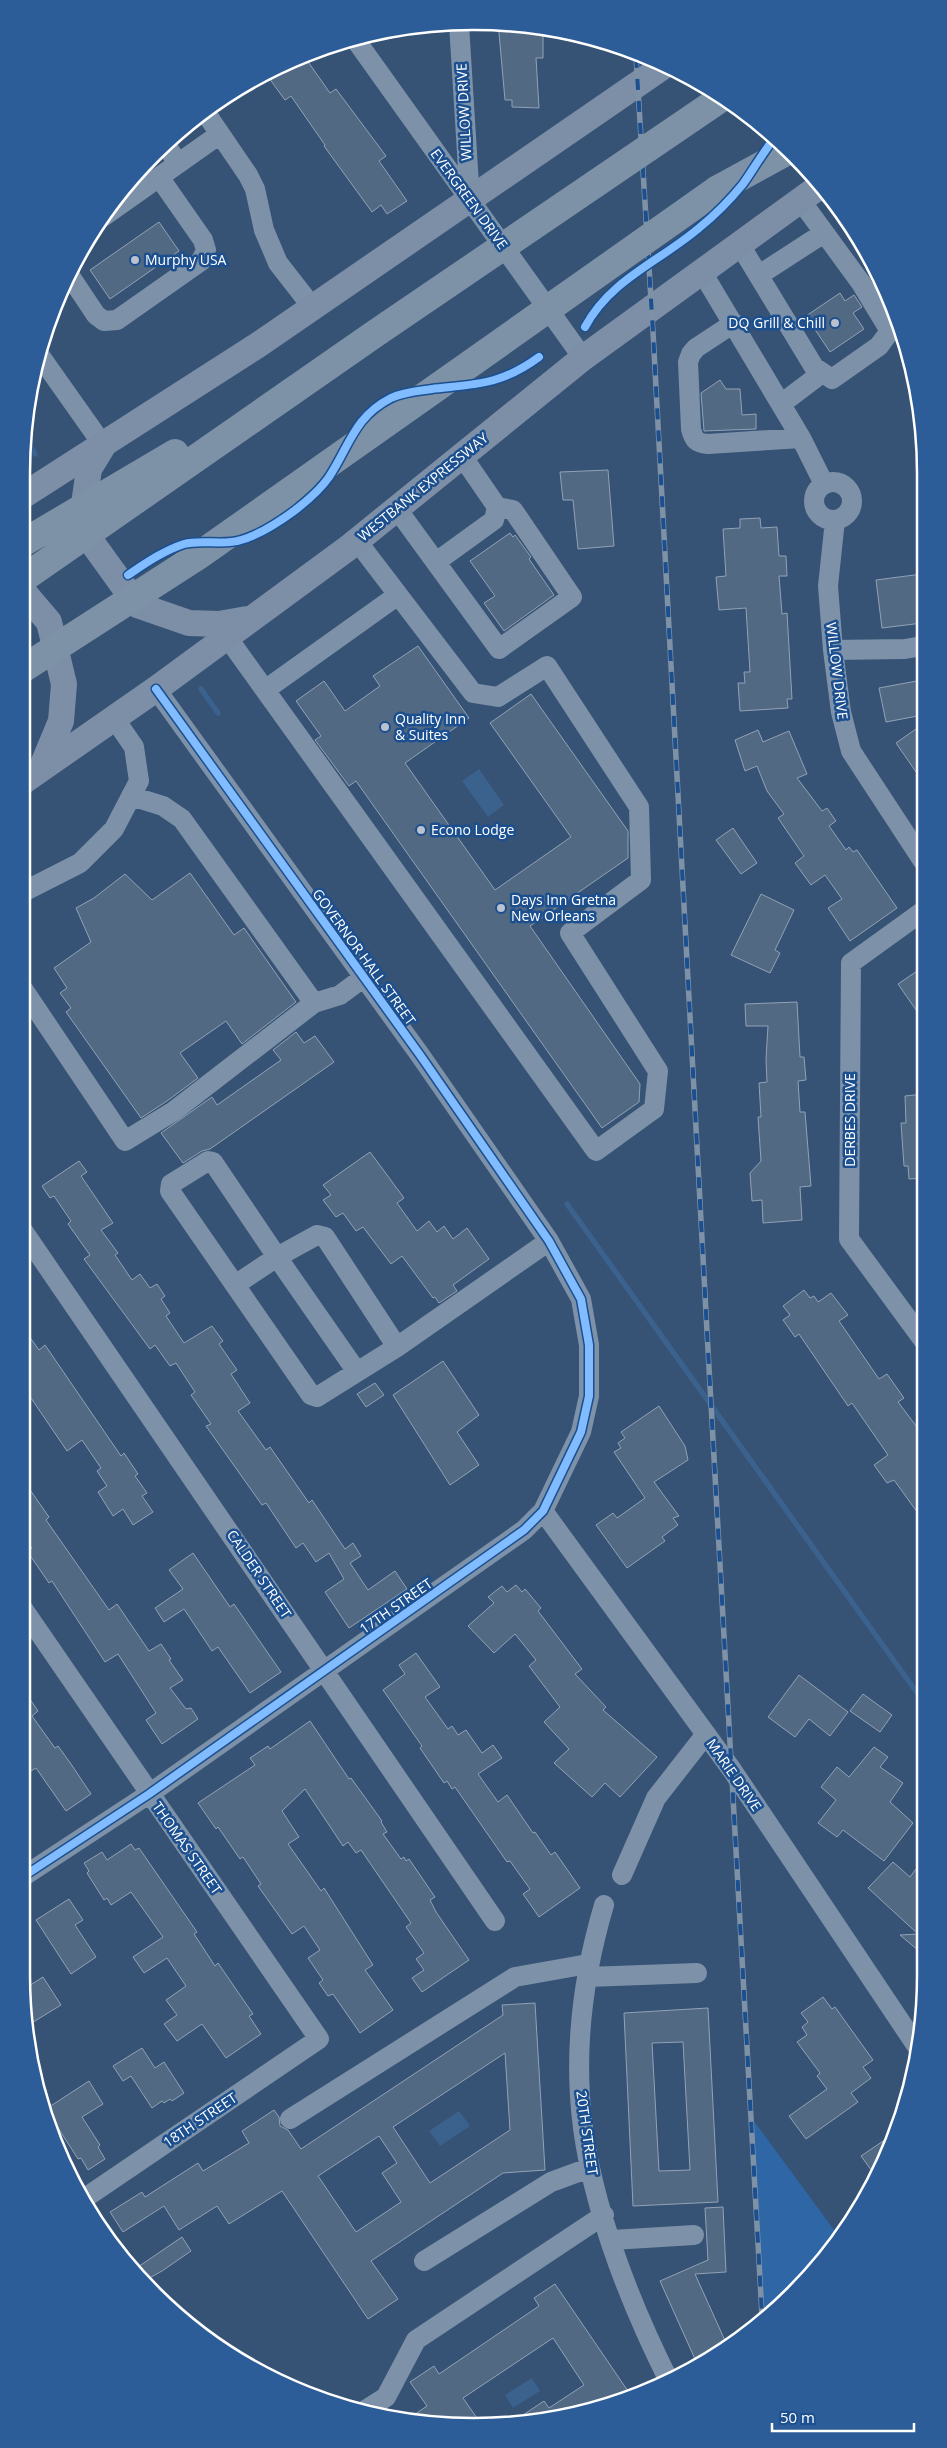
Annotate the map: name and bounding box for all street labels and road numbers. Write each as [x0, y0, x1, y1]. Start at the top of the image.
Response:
street label: WILLOW DRIVE [451, 63, 476, 161]
street label: EVERGREEN DRIVE [426, 145, 512, 253]
street label: WESTBANK EXPRESSWAY [354, 428, 492, 545]
street label: WILLOW DRIVE [822, 621, 853, 721]
street label: GOVERNOR HALL STREET [308, 885, 421, 1029]
street label: DERBES DRIVE [840, 1073, 859, 1167]
street label: CALDER STREET [223, 1526, 296, 1622]
street label: 17TH STREET [355, 1573, 436, 1638]
street label: MARIE DRIVE [702, 1735, 766, 1815]
street label: THOMAS STREET [148, 1798, 227, 1898]
street label: 18TH STREET [159, 2088, 240, 2151]
street label: 20TH STREET [572, 2090, 603, 2177]

